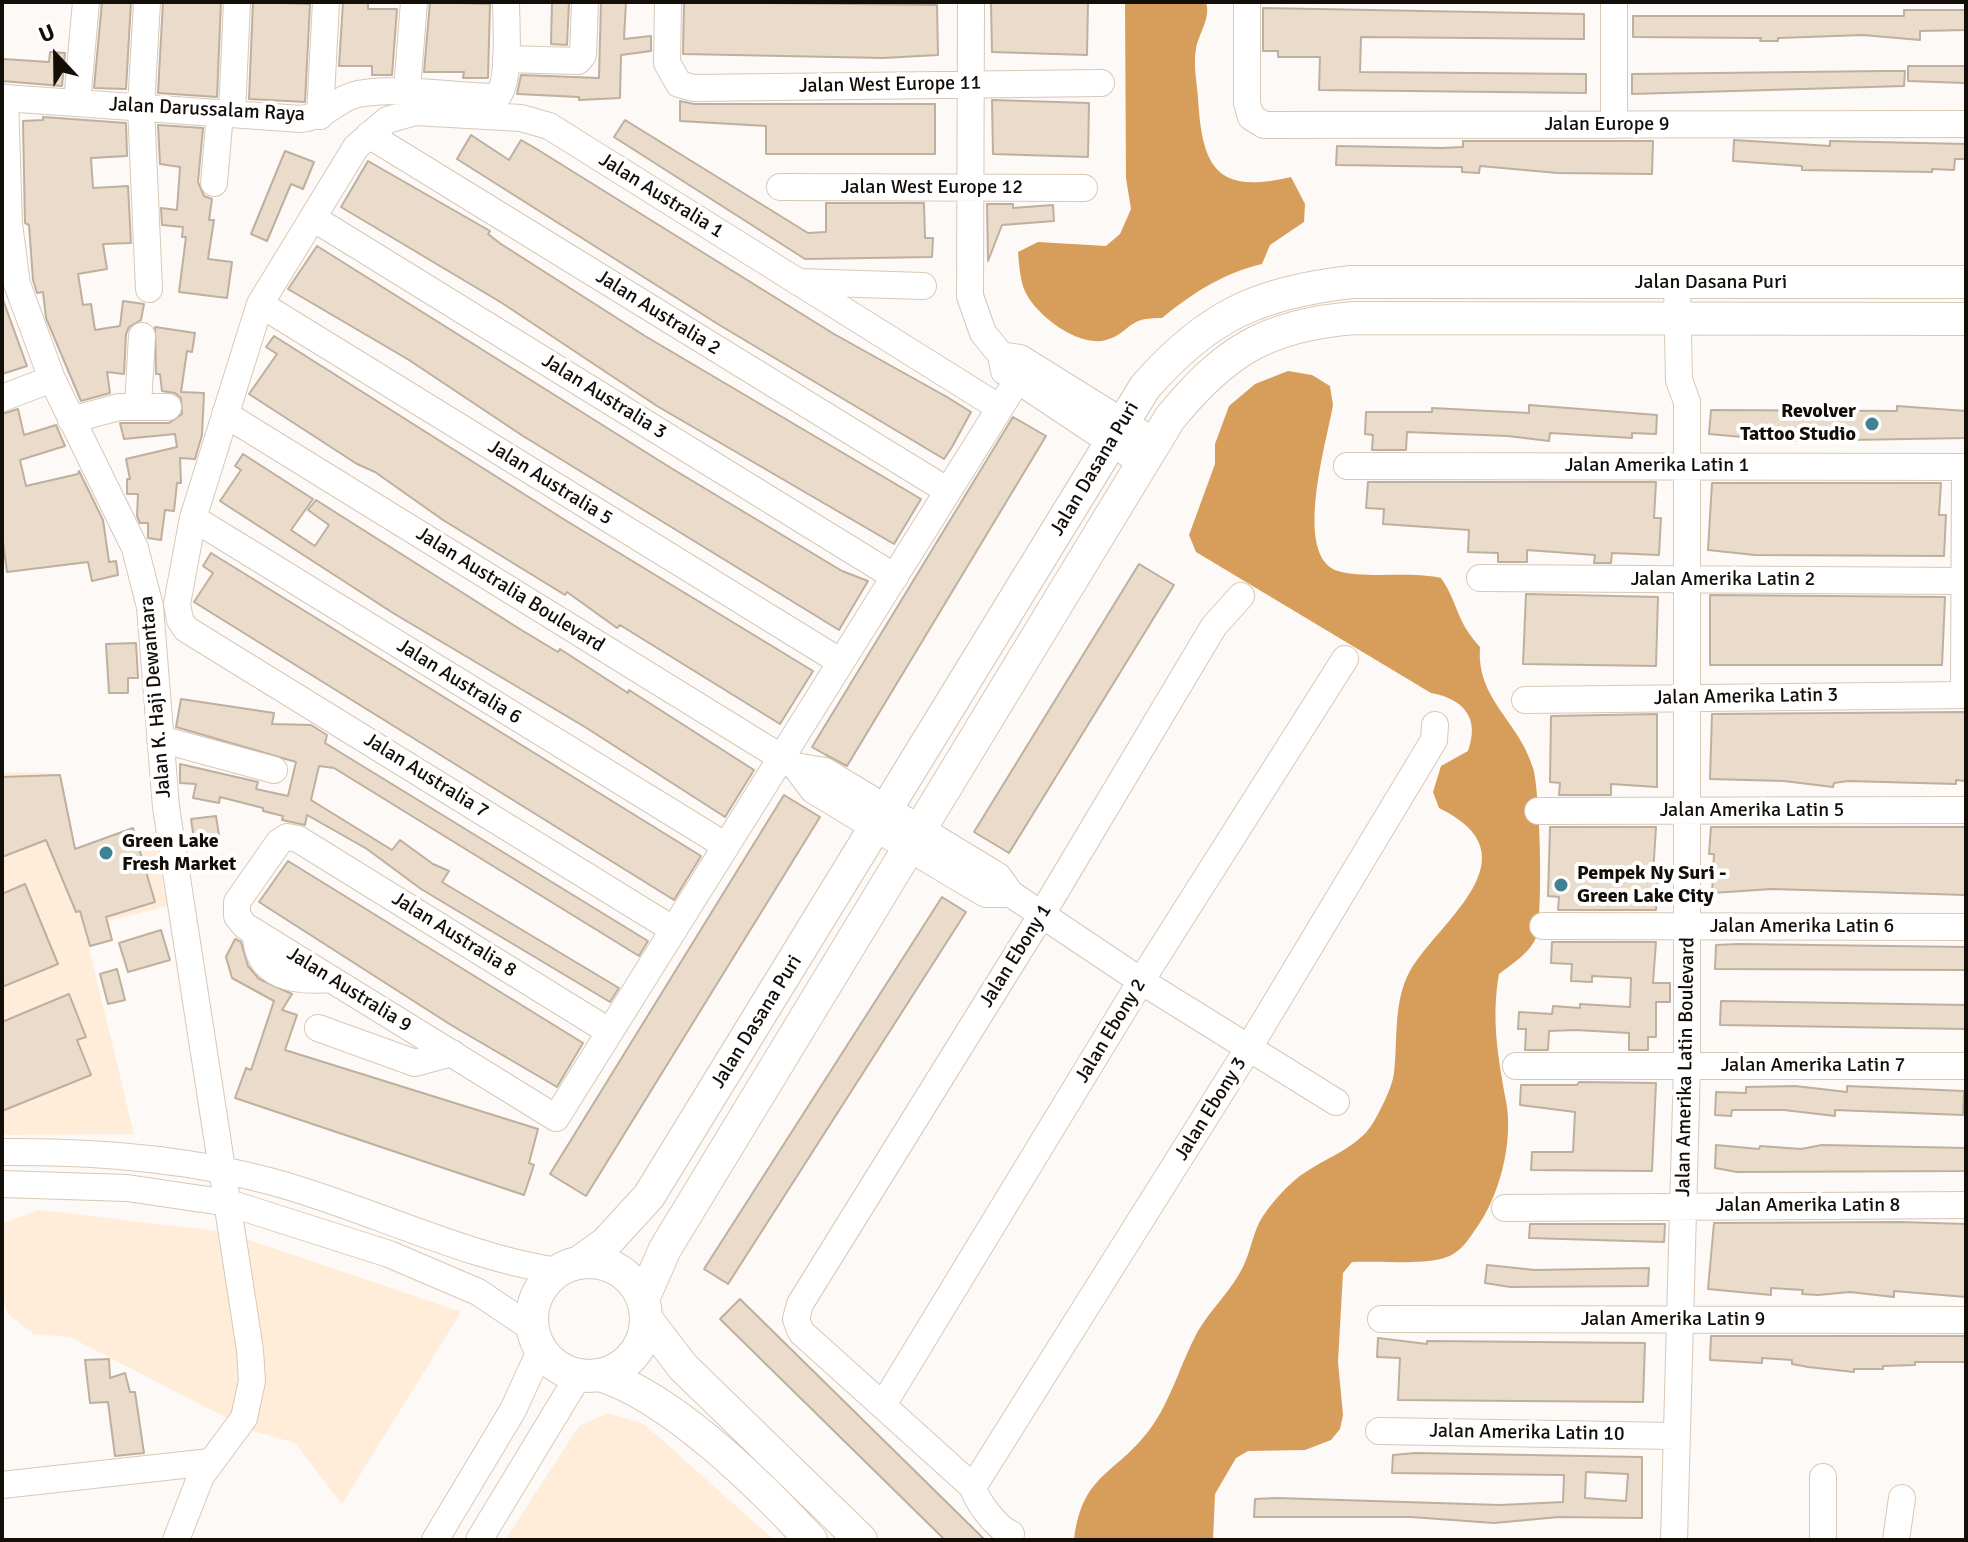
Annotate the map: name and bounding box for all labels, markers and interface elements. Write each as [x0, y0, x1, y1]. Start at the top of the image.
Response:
north arrow [16, 16, 96, 96]
text: U [35, 18, 59, 49]
street label: Jalan West Europe 11 [799, 71, 981, 99]
street label: Jalan Darussalam Raya [108, 93, 306, 127]
street label: Jalan Europe 9 [1544, 113, 1670, 137]
street label: Jalan Australia 1 [594, 148, 728, 244]
street label: Jalan West Europe 12 [841, 176, 1023, 200]
street label: Jalan Australia 2 [591, 265, 725, 361]
street label: Jalan Dasana Puri [1635, 271, 1787, 295]
street label: Jalan Australia 3 [537, 349, 671, 445]
street label: Jalan Dasana Puri [1045, 398, 1145, 540]
place label: Revolver Tattoo Studio [1740, 400, 1856, 447]
marker: Revolver Tattoo Studio [1863, 415, 1881, 433]
street label: Jalan Australia 5 [483, 435, 617, 531]
street label: Jalan Amerika Latin 1 [1565, 454, 1749, 478]
street label: Jalan Australia Boulevard [411, 522, 609, 658]
street label: Jalan Amerika Latin 2 [1631, 568, 1815, 592]
street label: Jalan K. Haji Dewantara [135, 595, 177, 799]
street label: Jalan Australia 6 [392, 634, 526, 730]
street label: Jalan Amerika Latin 3 [1653, 683, 1839, 711]
street label: Jalan Australia 7 [359, 728, 493, 824]
street label: Jalan Amerika Latin 5 [1660, 799, 1844, 823]
place label: Green Lake Fresh Market [122, 830, 236, 877]
marker: Green Lake Fresh Market [97, 844, 115, 862]
place label: Pempek Ny Suri - Green Lake City [1577, 862, 1727, 909]
marker: Pempek Ny Suri - Green Lake City [1552, 876, 1570, 894]
street label: Jalan Australia 8 [387, 887, 521, 983]
street label: Jalan Ebony 1 [975, 900, 1057, 1012]
street label: Jalan Amerika Latin 6 [1710, 915, 1894, 939]
street label: Jalan Amerika Latin Boulevard [1672, 937, 1700, 1197]
street label: Jalan Australia 9 [282, 942, 416, 1038]
street label: Jalan Dasana Puri [706, 951, 808, 1093]
street label: Jalan Ebony 2 [1070, 975, 1152, 1087]
street label: Jalan Ebony 3 [1170, 1053, 1252, 1165]
street label: Jalan Amerika Latin 7 [1721, 1054, 1905, 1078]
street label: Jalan Amerika Latin 8 [1716, 1194, 1900, 1218]
street label: Jalan Amerika Latin 9 [1581, 1308, 1765, 1332]
street label: Jalan Amerika Latin 10 [1429, 1419, 1625, 1447]

